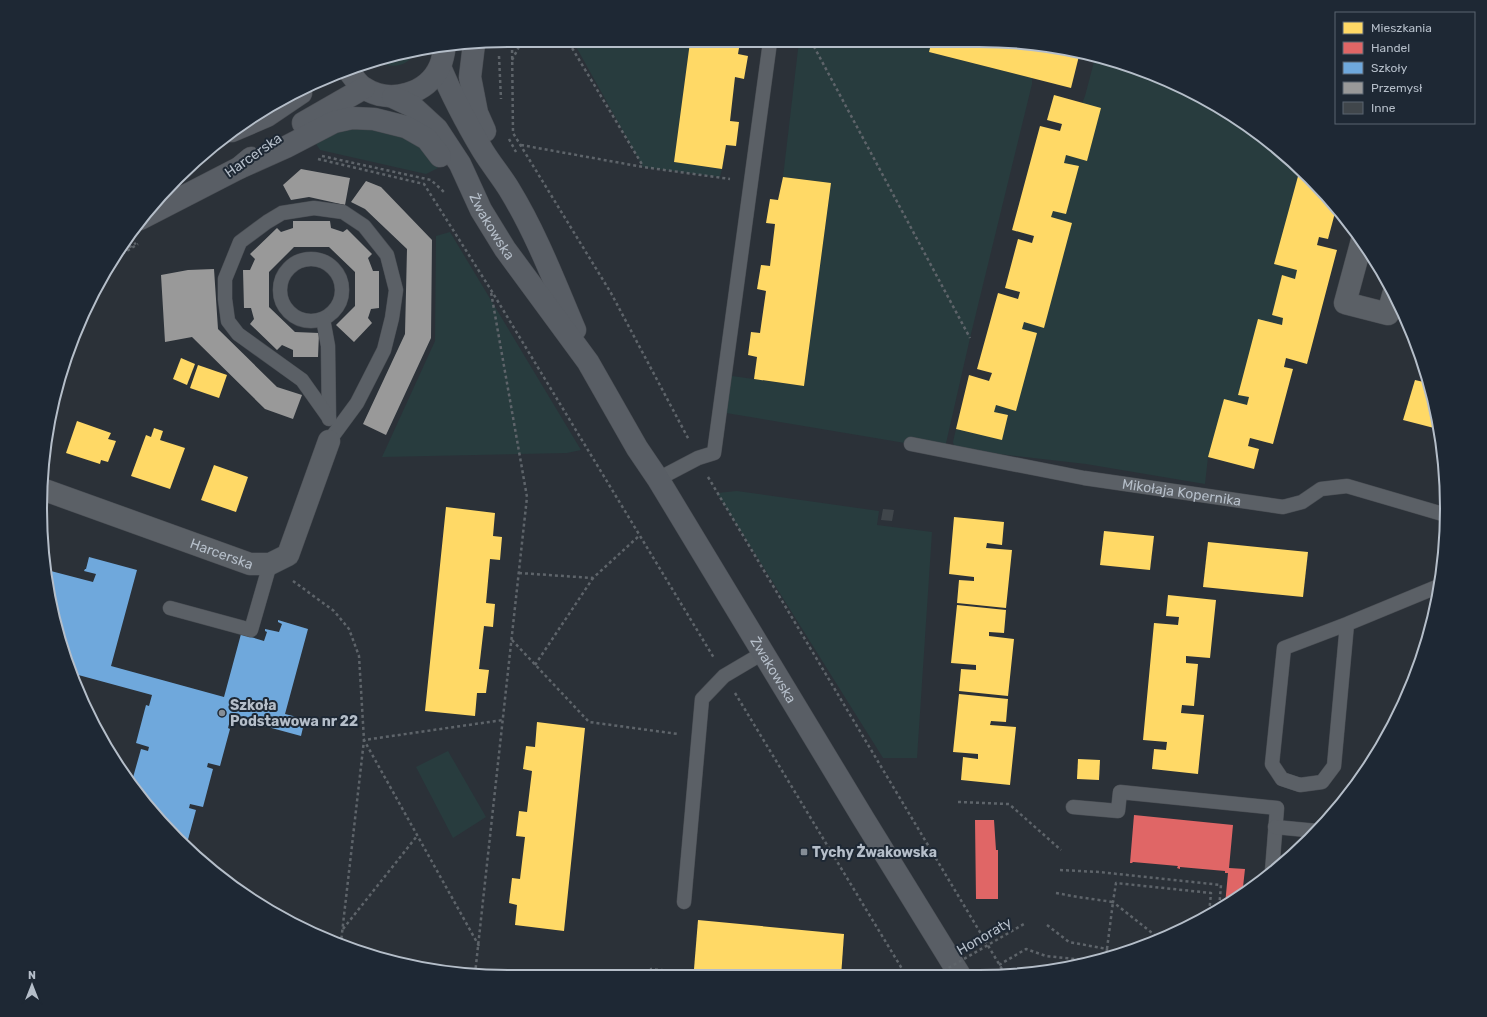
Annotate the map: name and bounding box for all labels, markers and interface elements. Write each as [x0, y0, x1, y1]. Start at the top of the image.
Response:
legend [1335, 12, 1475, 124]
text: Mieszkania [1371, 21, 1432, 35]
text: Handel [1371, 41, 1410, 55]
text: Szkoły [1371, 61, 1408, 75]
text: Przemysł [1371, 81, 1423, 95]
text: Inne [1371, 101, 1396, 115]
street label: Harcerska [221, 130, 285, 181]
street label: Żwakowska [465, 191, 518, 263]
street label: Mikołaja Kopernika [1121, 476, 1242, 510]
street label: Harcerska [188, 535, 255, 573]
street label: Żwakowska [746, 634, 800, 707]
place label: Szkoła Podstawowa nr 22 [230, 697, 358, 730]
marker: Szkoła Podstawowa nr 22 [217, 708, 227, 718]
place label: Tychy Żwakowska [812, 843, 937, 861]
marker: Tychy Żwakowska [799, 847, 809, 857]
street label: Honoraty [954, 914, 1015, 959]
north arrow [12, 965, 52, 1005]
text: N [28, 969, 36, 982]

